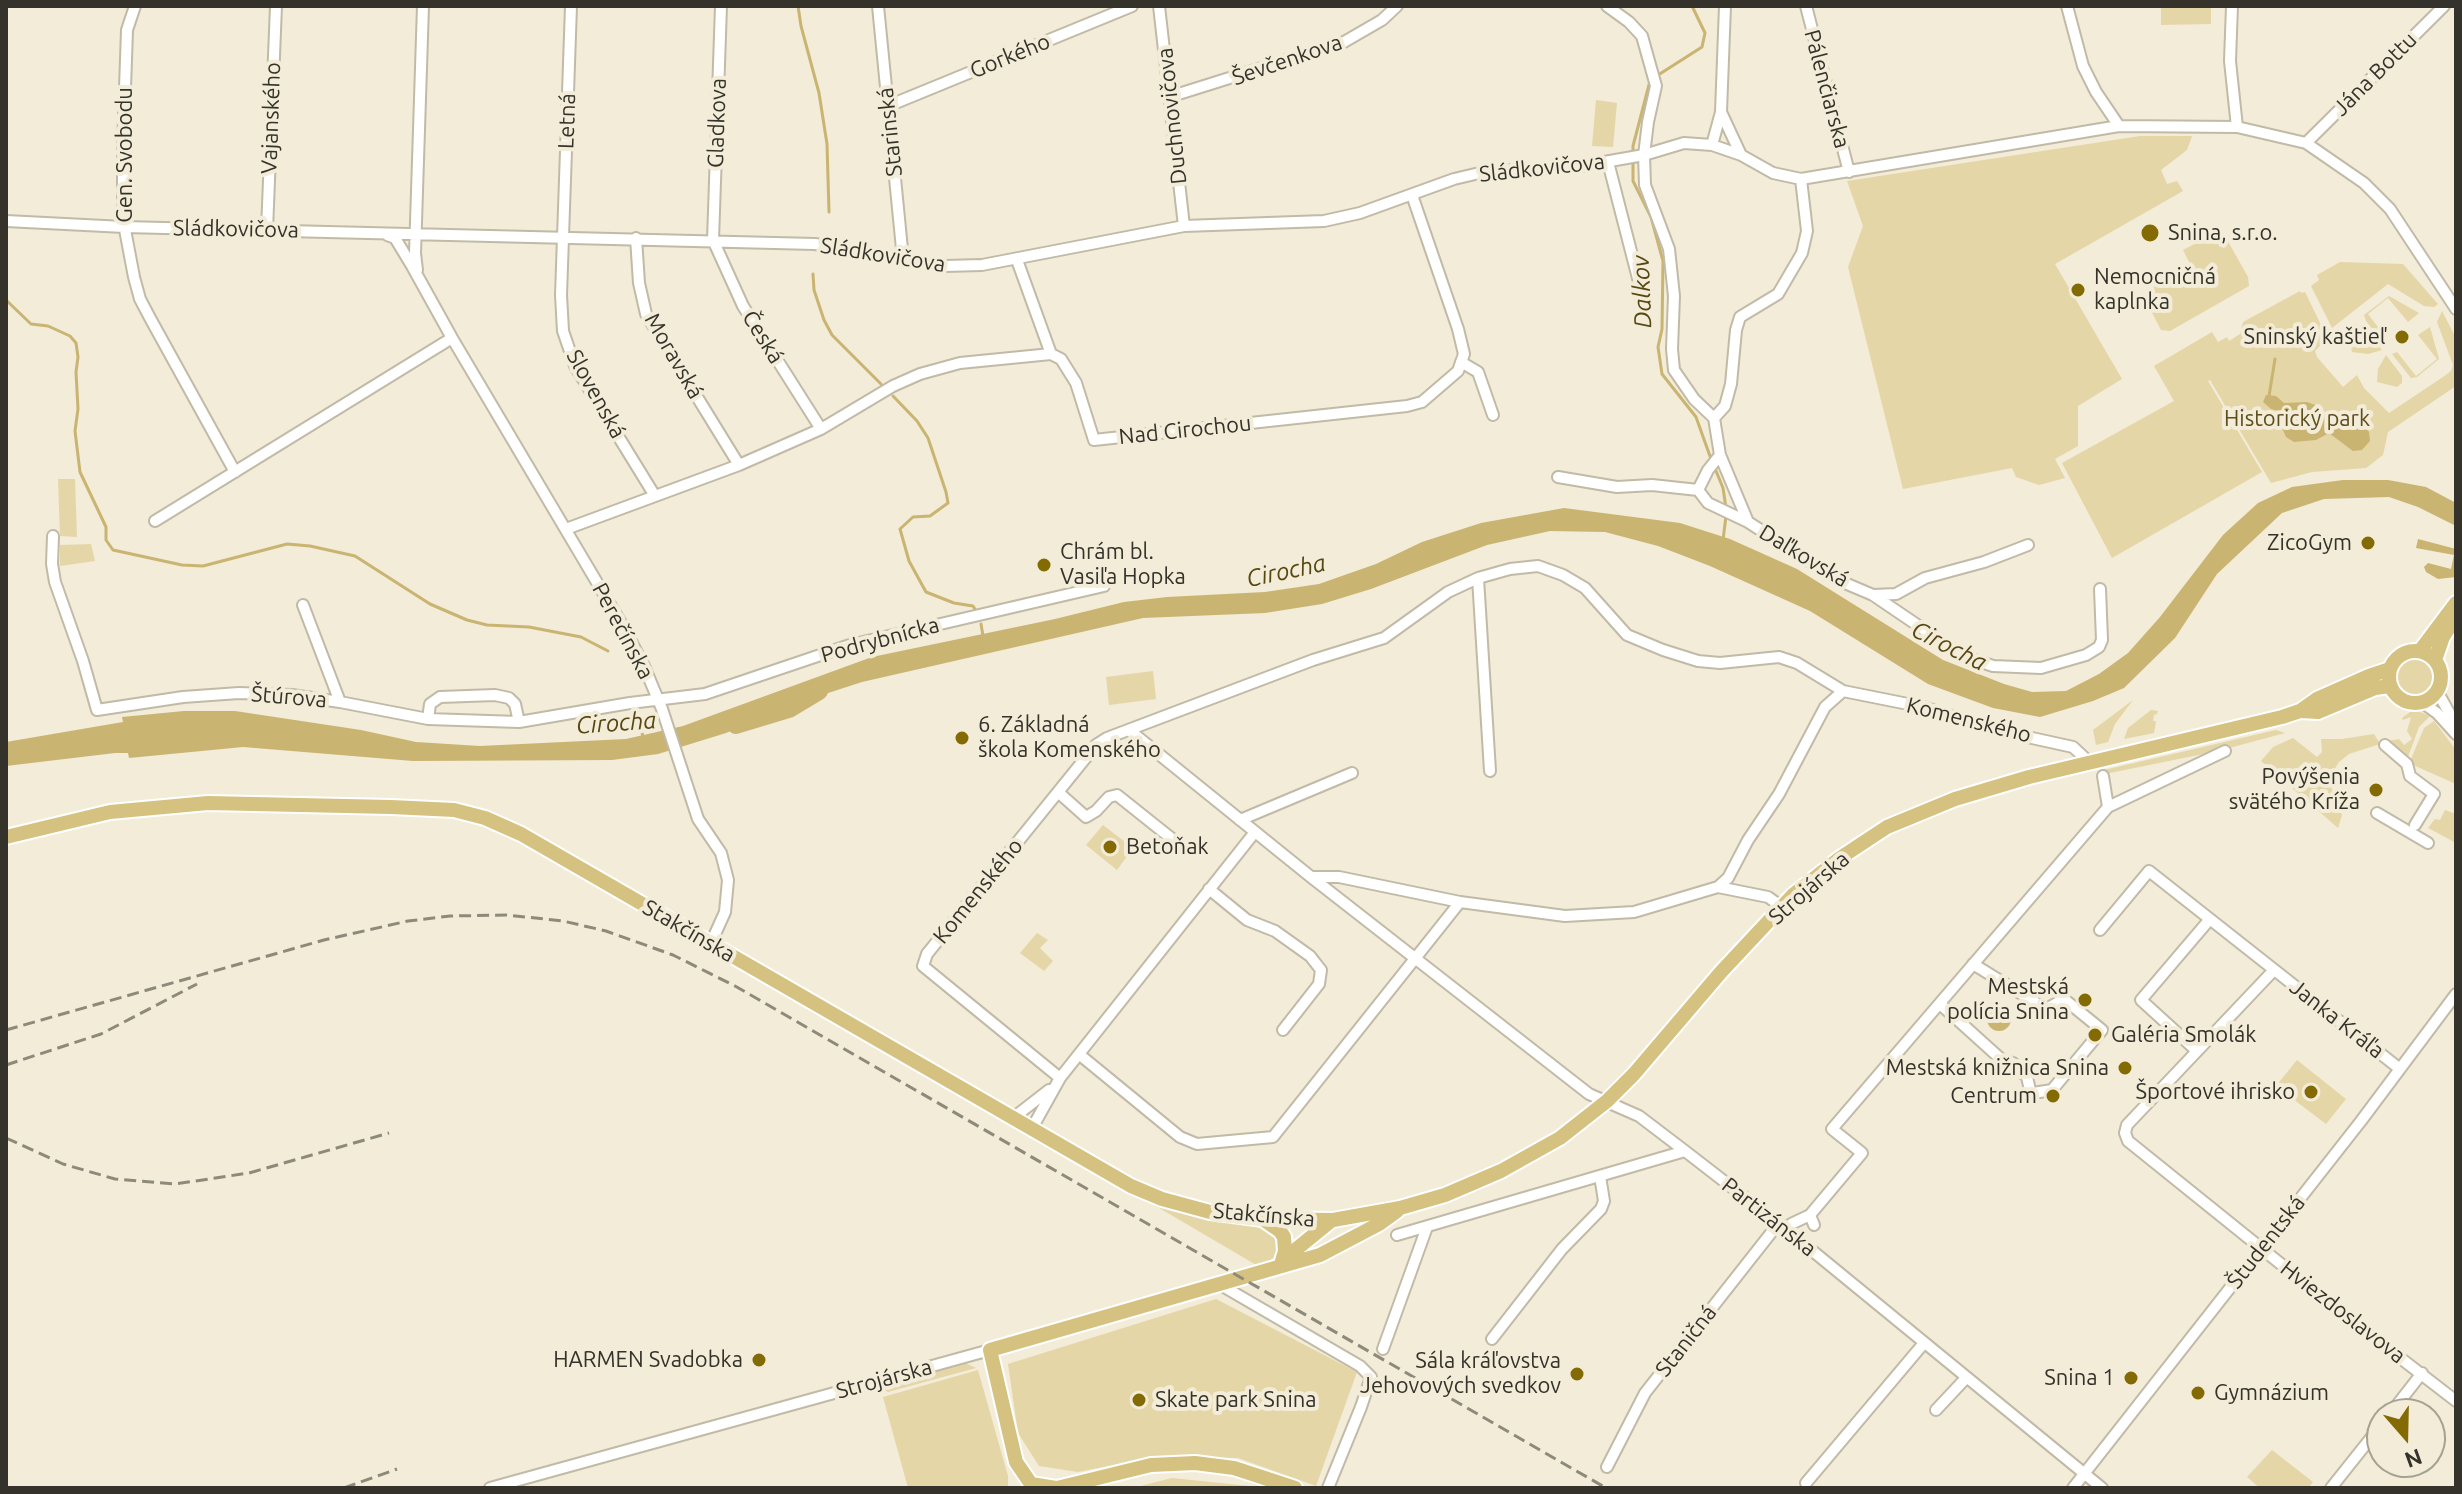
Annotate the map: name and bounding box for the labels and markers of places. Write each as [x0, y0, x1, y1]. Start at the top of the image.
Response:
place label: Snina, s.r.o. [2168, 220, 2278, 246]
marker: Snina, s.r.o. [2139, 222, 2161, 244]
place label: Nemocničná kaplnka [2094, 264, 2216, 316]
marker: Nemocničná kaplnka [2069, 281, 2087, 299]
place label: Sninský kaštieľ [2243, 324, 2386, 350]
marker: Sninský kaštieľ [2393, 328, 2411, 346]
place label: ZicoGym [2267, 530, 2352, 556]
marker: ZicoGym [2359, 534, 2377, 552]
place label: Chrám bl. Vasiľa Hopka [1060, 539, 1186, 590]
marker: Chrám bl. Vasiľa Hopka [1035, 556, 1053, 574]
place label: 6. Základná škola Komenského [978, 712, 1161, 764]
marker: 6. Základná škola Komenského [953, 729, 971, 747]
place label: Povýšenia svätého Kríža [2229, 764, 2360, 816]
marker: Povýšenia svätého Kríža [2367, 781, 2385, 799]
place label: Betoňak [1126, 834, 1209, 860]
marker: Betoňak [1101, 838, 1119, 856]
place label: Mestská polícia Snina [1947, 974, 2069, 1026]
marker: Mestská polícia Snina [2076, 991, 2094, 1009]
place label: Galéria Smolák [2111, 1022, 2256, 1048]
marker: Galéria Smolák [2086, 1026, 2104, 1044]
place label: Mestská knižnica Snina [1886, 1055, 2109, 1081]
marker: Mestská knižnica Snina [2116, 1059, 2134, 1077]
place label: Športové ihrisko [2135, 1079, 2295, 1105]
place label: Centrum [1950, 1083, 2037, 1109]
marker: Športové ihrisko [2302, 1083, 2320, 1101]
marker: Centrum [2044, 1087, 2062, 1105]
place label: HARMEN Svadobka [553, 1347, 743, 1373]
place label: Sála kráľovstva Jehovových svedkov [1360, 1348, 1561, 1400]
marker: HARMEN Svadobka [750, 1351, 768, 1369]
marker: Sála kráľovstva Jehovových svedkov [1568, 1365, 1586, 1383]
place label: Snina 1 [2044, 1365, 2115, 1391]
marker: Snina 1 [2122, 1369, 2140, 1387]
place label: Gymnázium [2214, 1380, 2329, 1406]
marker: Gymnázium [2189, 1384, 2207, 1402]
place label: Skate park Snina [1155, 1387, 1317, 1413]
marker: Skate park Snina [1130, 1391, 1148, 1409]

